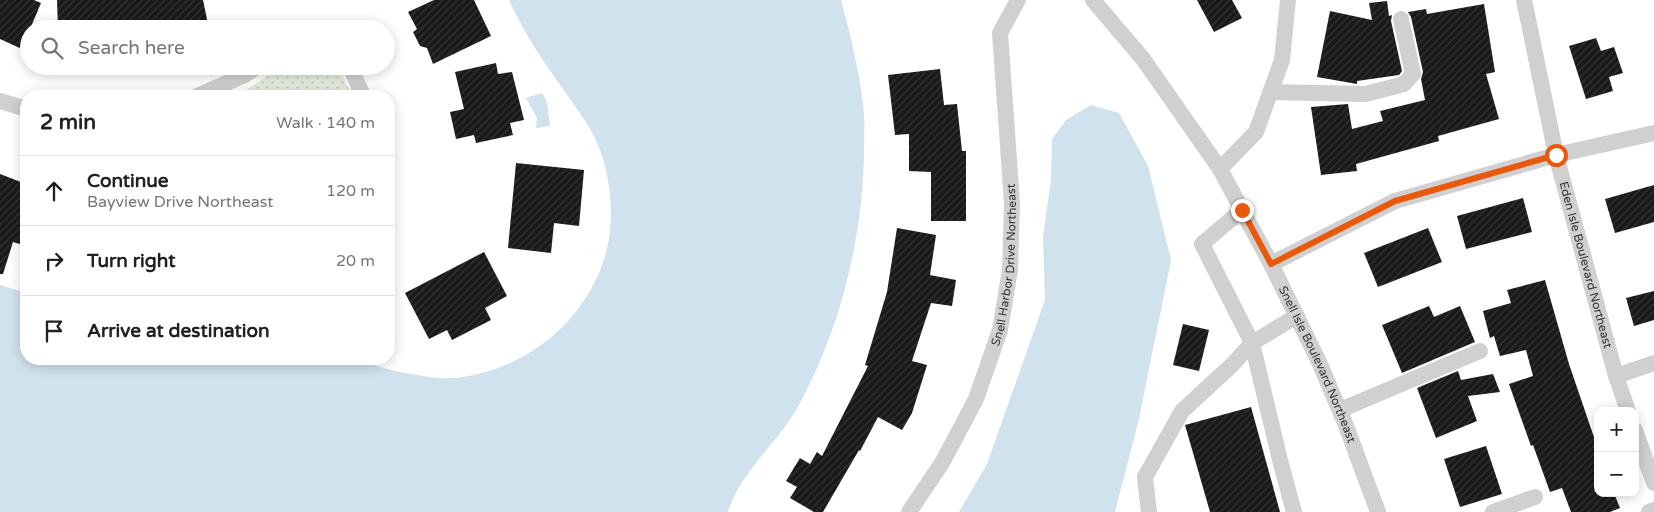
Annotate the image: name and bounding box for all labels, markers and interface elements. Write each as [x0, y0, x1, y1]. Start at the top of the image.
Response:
search box [20, 20, 395, 75]
icon: search [38, 34, 66, 62]
text: Search here [78, 37, 185, 59]
text: 2 min [40, 110, 96, 135]
text: Walk · 140 m [276, 113, 375, 133]
route start [1545, 144, 1568, 167]
text: Continue [87, 170, 169, 192]
icon: ahead [40, 177, 68, 205]
street label: Eden Isle Boulevard Northeast [1556, 180, 1615, 350]
text: 120 m [326, 181, 375, 201]
street label: Snell Harbor Drive Northeast [988, 183, 1019, 348]
text: Bayview Drive Northeast [87, 192, 273, 212]
route end [1231, 199, 1254, 222]
icon: right [40, 247, 68, 275]
text: Turn right [87, 250, 175, 272]
text: 20 m [336, 251, 375, 271]
street label: Snell Isle Boulevard Northeast [1276, 284, 1359, 445]
icon: arrive [40, 317, 68, 345]
text: Arrive at destination [87, 320, 270, 342]
map controls [1594, 407, 1639, 497]
button: + [1594, 407, 1639, 452]
button: − [1594, 452, 1639, 497]

